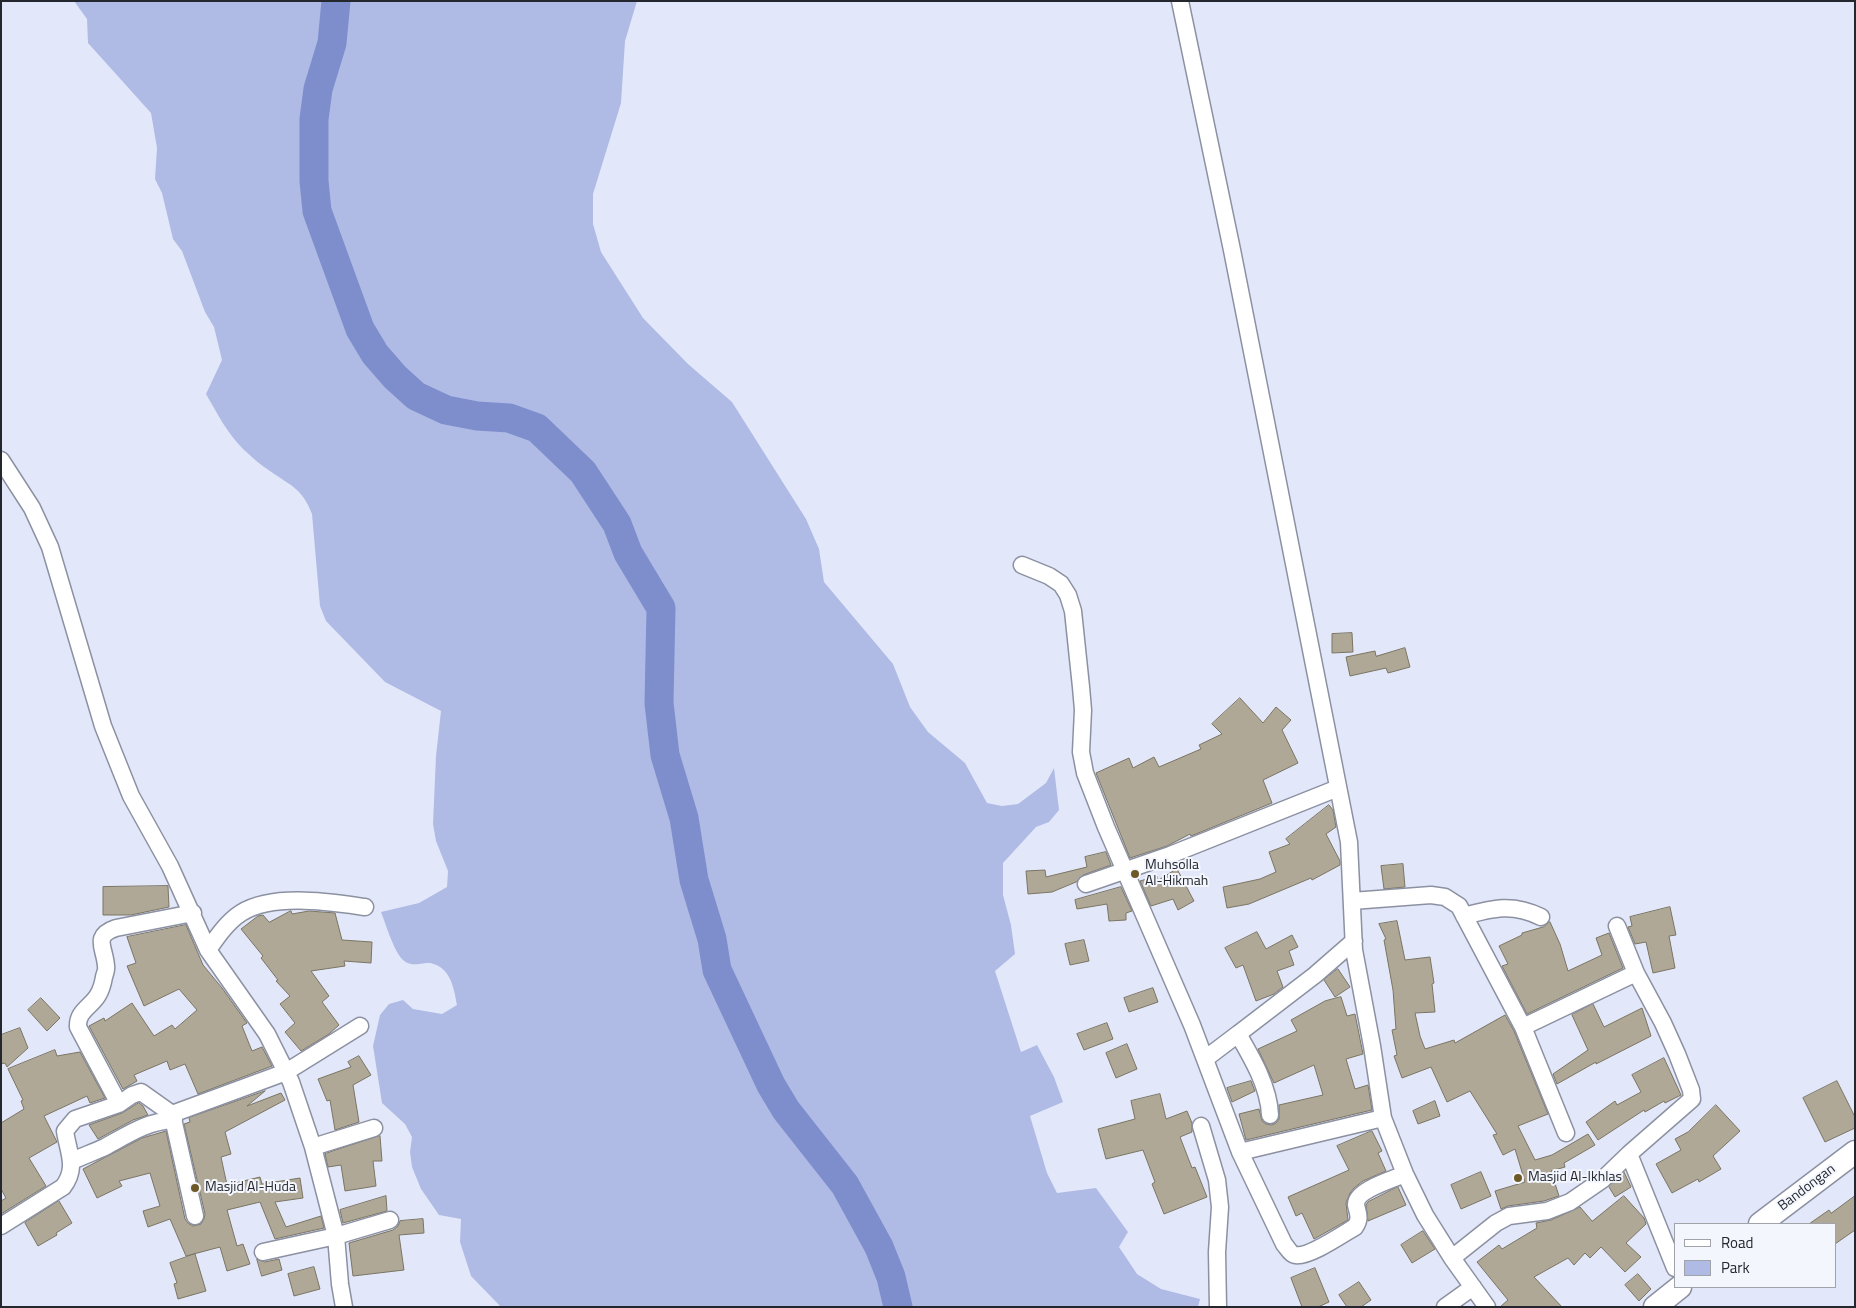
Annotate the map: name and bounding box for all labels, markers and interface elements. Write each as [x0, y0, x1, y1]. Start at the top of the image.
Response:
place label: Muhsolla Al-Hikmah [1145, 858, 1208, 890]
marker: Muhsolla Al-Hikmah [1129, 868, 1141, 880]
street label: Bandongan [1775, 1161, 1839, 1215]
place label: Masjid Al-Ikhlas [1528, 1170, 1622, 1186]
marker: Masjid Al-Ikhlas [1512, 1172, 1524, 1184]
place label: Masjid Al-Huda [205, 1180, 296, 1196]
marker: Masjid Al-Huda [189, 1182, 201, 1194]
legend [1674, 1223, 1836, 1288]
text: Road [1721, 1231, 1753, 1254]
text: Park [1721, 1256, 1750, 1279]

